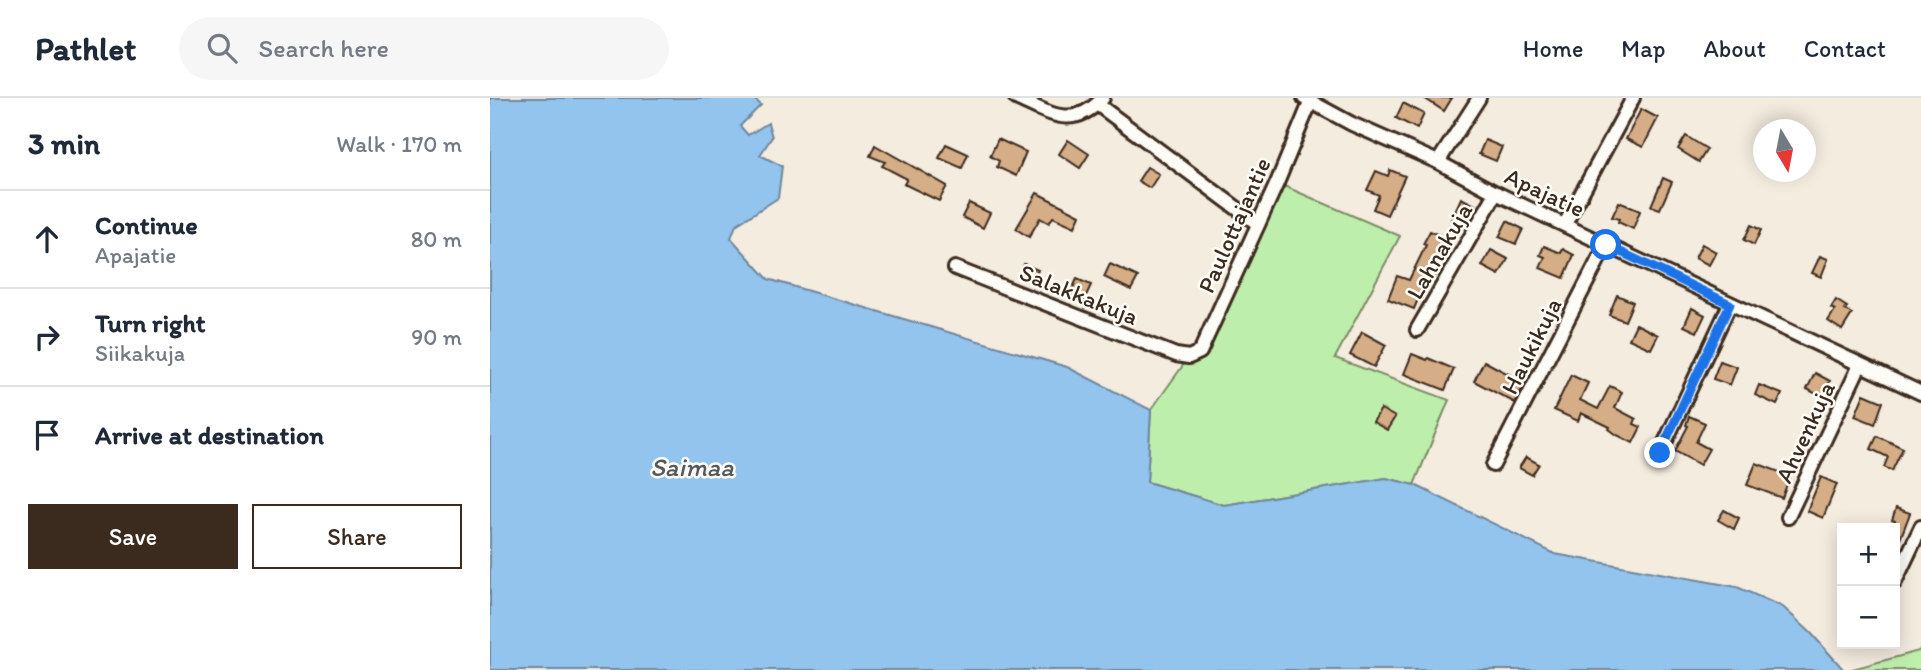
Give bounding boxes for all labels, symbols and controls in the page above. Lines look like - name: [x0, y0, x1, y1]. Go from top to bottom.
- search box: [179, 17, 669, 80]
- text: Pathlet: [35, 29, 137, 68]
- icon: search: [203, 29, 241, 67]
- text: Search here: [259, 32, 389, 64]
- text: Home: [1523, 34, 1583, 63]
- text: Map: [1621, 34, 1665, 63]
- text: About: [1703, 34, 1766, 63]
- text: Contact: [1804, 34, 1886, 63]
- north arrow: [1753, 119, 1816, 182]
- text: 3 min: [28, 125, 100, 162]
- text: Walk · 170 m: [336, 130, 462, 158]
- street label: Paulottajantie: [1191, 153, 1277, 297]
- street label: Apajatie: [1500, 161, 1590, 223]
- street label: Lahnakuja: [1400, 197, 1478, 304]
- text: Continue: [95, 209, 198, 241]
- icon: ahead: [28, 220, 66, 258]
- text: 80 m: [411, 225, 462, 253]
- route start: [1590, 229, 1621, 260]
- text: Apajatie: [95, 241, 176, 269]
- street label: Salakkakuja: [1016, 257, 1143, 331]
- street label: Haukikuja: [1494, 293, 1568, 399]
- text: Turn right: [95, 307, 206, 339]
- icon: right: [28, 318, 66, 356]
- text: 90 m: [411, 323, 462, 351]
- text: Siikakuja: [95, 339, 185, 367]
- street label: Ahvenkuja: [1769, 376, 1841, 487]
- icon: arrive: [28, 416, 66, 454]
- text: Arrive at destination: [95, 419, 324, 451]
- route end: [1644, 437, 1675, 468]
- water label: Saimaa: [650, 451, 734, 483]
- button: Save: [28, 504, 238, 569]
- button: Share: [252, 504, 462, 569]
- map controls: [1837, 523, 1900, 649]
- button: +: [1837, 523, 1900, 586]
- button: −: [1837, 586, 1900, 649]

